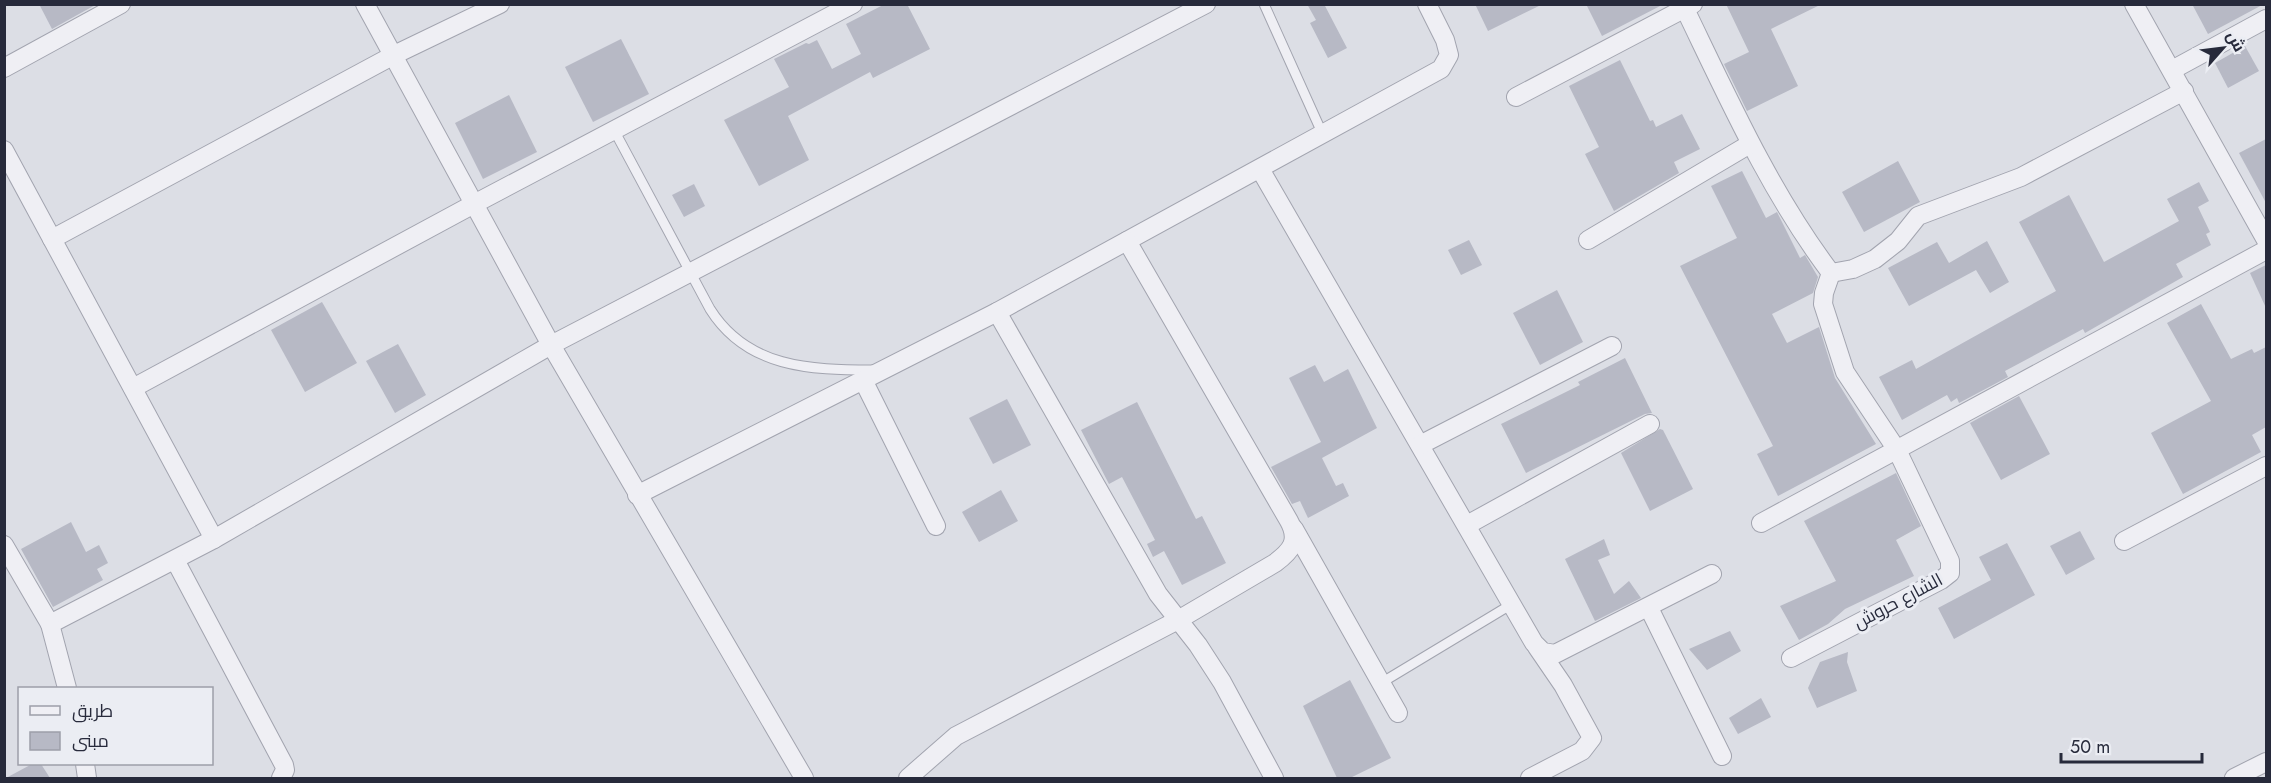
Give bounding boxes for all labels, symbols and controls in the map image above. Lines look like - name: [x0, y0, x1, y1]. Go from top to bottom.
- north arrow: [2193, 18, 2253, 78]
- text: ش: [2221, 27, 2251, 56]
- street label: الشارع حروش: [1849, 567, 1947, 635]
- legend: [18, 687, 213, 765]
- text: طريق: [72, 698, 113, 724]
- scale bar: [2061, 726, 2202, 764]
- text: مبنى: [72, 728, 109, 754]
- text: 50 m: [2070, 734, 2110, 760]

